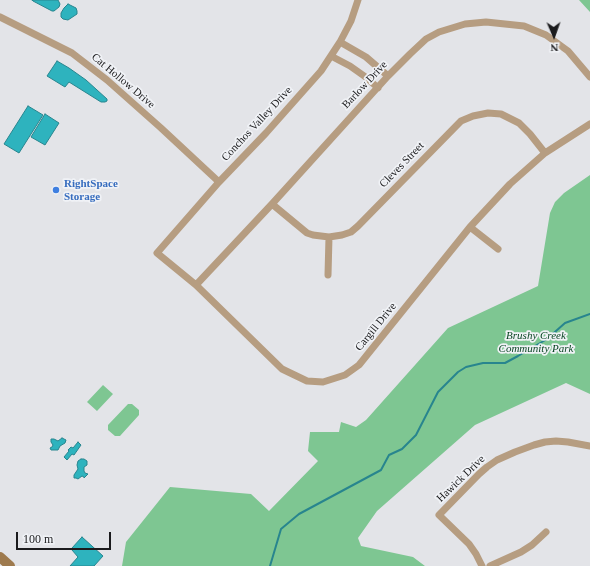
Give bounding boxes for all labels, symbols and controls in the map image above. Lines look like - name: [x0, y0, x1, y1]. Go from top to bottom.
- north arrow: [534, 16, 574, 56]
- text: N: [550, 42, 559, 54]
- street label: Cat Hollow Drive: [89, 51, 157, 111]
- street label: Barlow Drive: [340, 58, 390, 112]
- street label: Conchos Valley Drive: [219, 84, 295, 164]
- street label: Cleves Street: [377, 139, 427, 191]
- place label: RightSpace Storage: [64, 177, 118, 203]
- marker: RightSpace Storage: [51, 185, 61, 195]
- street label: Cargill Drive: [353, 300, 399, 354]
- park label: Brushy Creek Community Park: [499, 329, 573, 355]
- street label: Hawick Drive: [434, 453, 488, 505]
- scale bar: [18, 524, 113, 550]
- text: 100 m: [23, 532, 53, 546]

